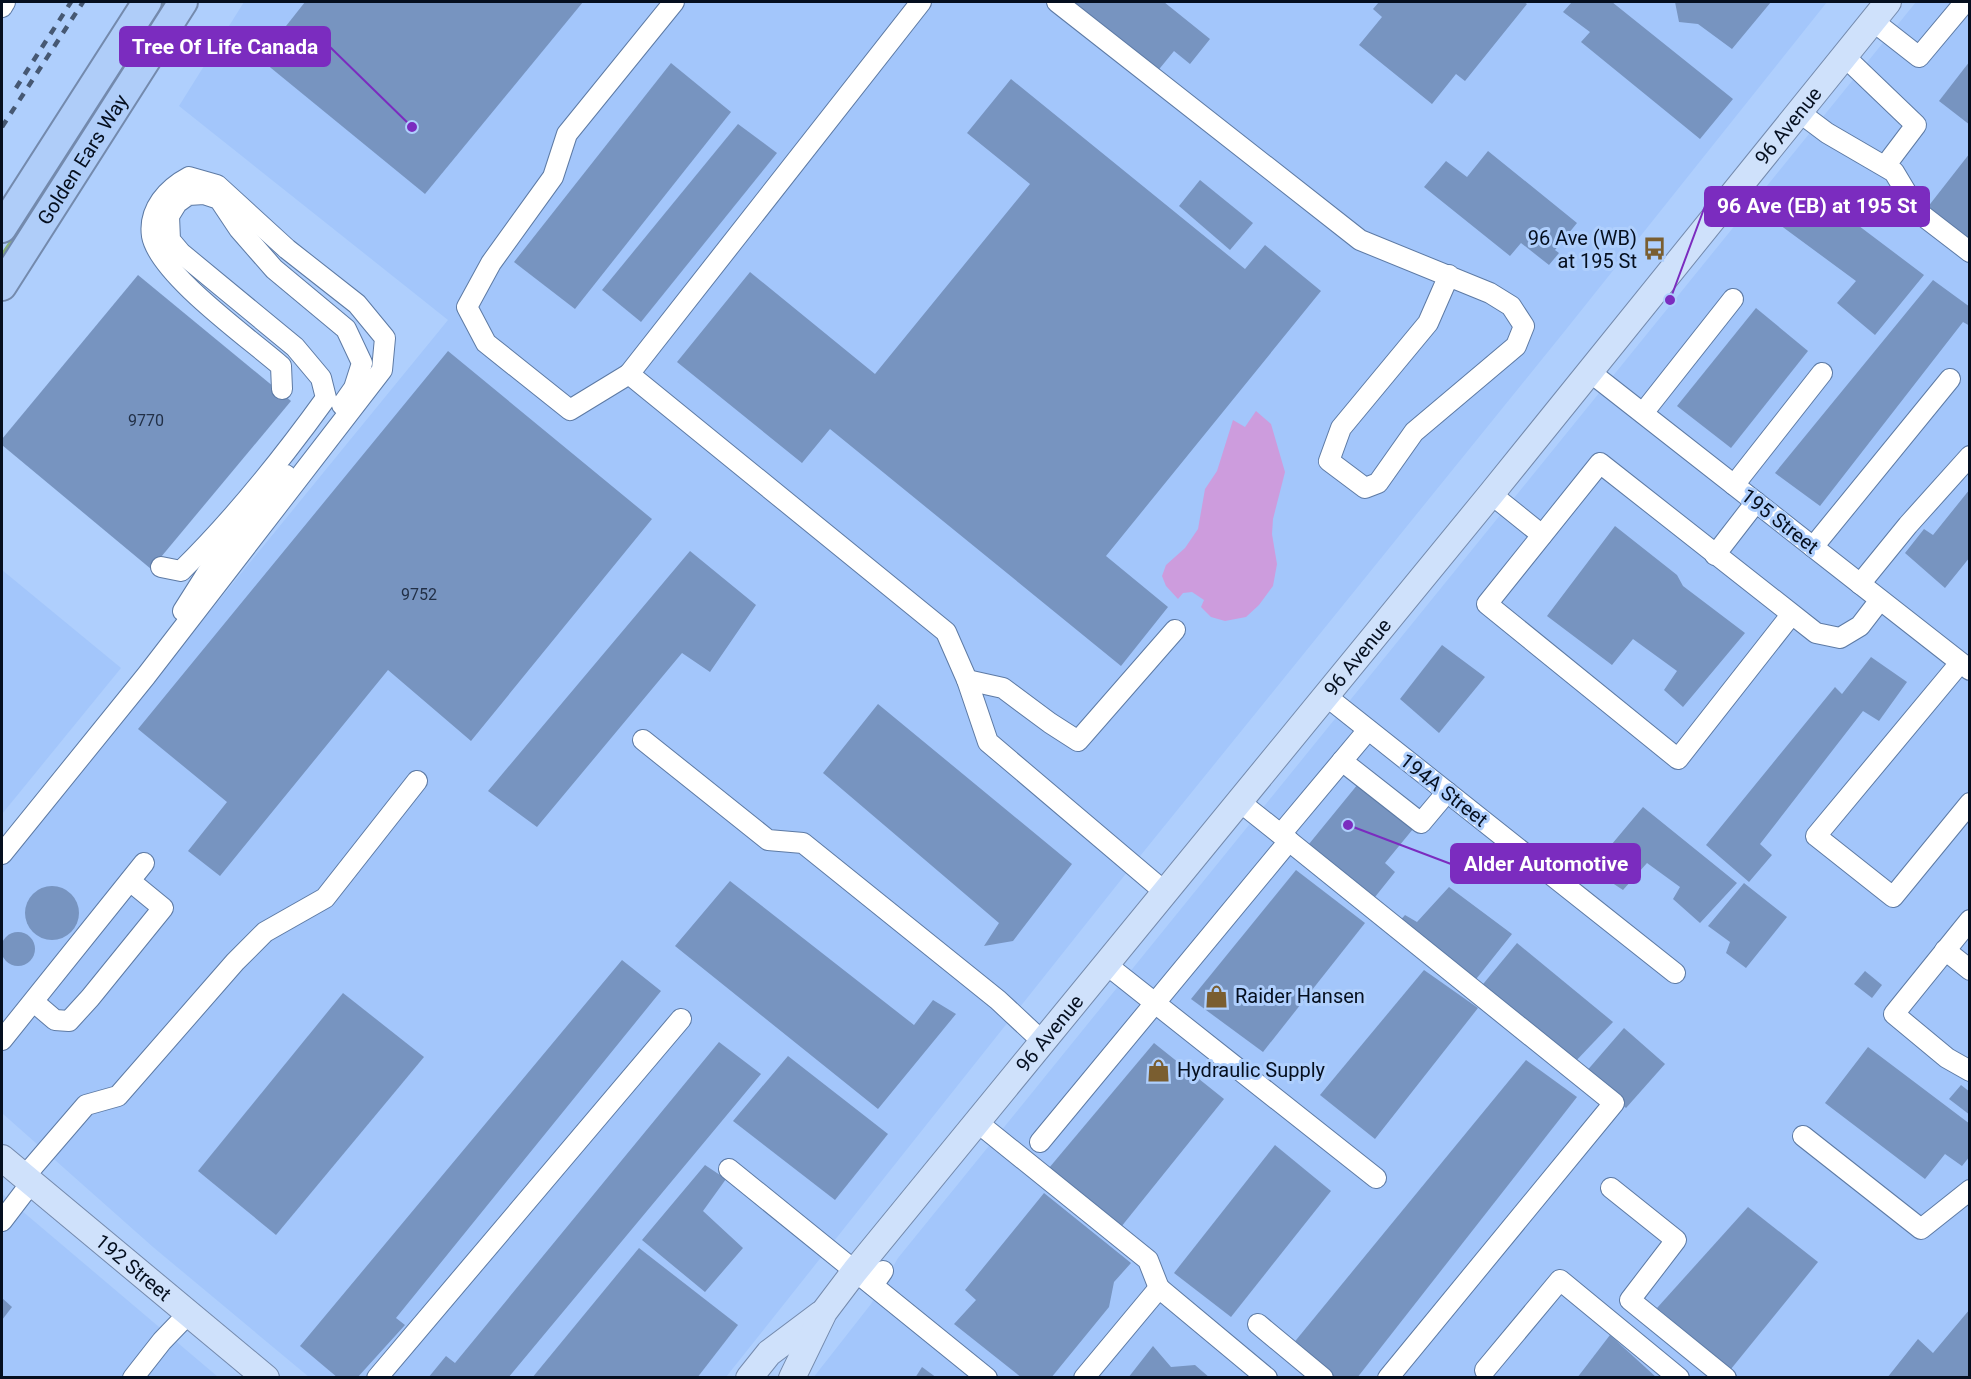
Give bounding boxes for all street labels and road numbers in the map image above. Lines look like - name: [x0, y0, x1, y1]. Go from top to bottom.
- street label: 96 Avenue: [1750, 82, 1827, 169]
- street label: Golden Ears Way: [32, 89, 133, 229]
- street label: 195 Street: [1737, 483, 1823, 559]
- street label: 96 Avenue: [1319, 614, 1396, 701]
- street label: 194A Street: [1395, 748, 1493, 832]
- street label: 96 Avenue: [1011, 990, 1088, 1077]
- street label: 192 Street: [91, 1229, 176, 1306]

